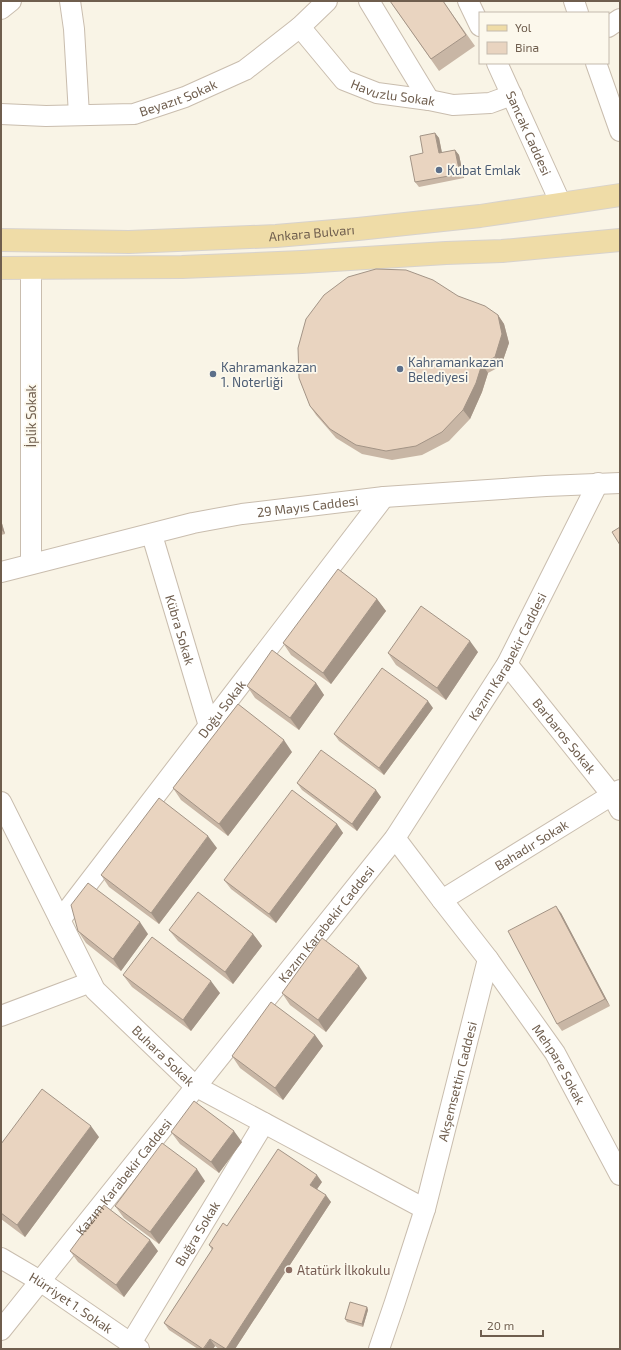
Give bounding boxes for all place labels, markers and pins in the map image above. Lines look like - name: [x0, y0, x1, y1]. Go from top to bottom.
- place label: Kubat Emlak: [447, 162, 521, 178]
- marker: Kubat Emlak: [434, 165, 444, 175]
- place label: Kahramankazan Belediyesi: [408, 354, 504, 385]
- place label: Kahramankazan 1. Noterliği: [221, 359, 317, 390]
- marker: Kahramankazan Belediyesi: [395, 364, 405, 374]
- marker: Kahramankazan 1. Noterliği: [208, 369, 218, 379]
- place label: Atatürk İlkokulu: [297, 1262, 390, 1278]
- marker: Atatürk İlkokulu: [284, 1265, 294, 1275]

